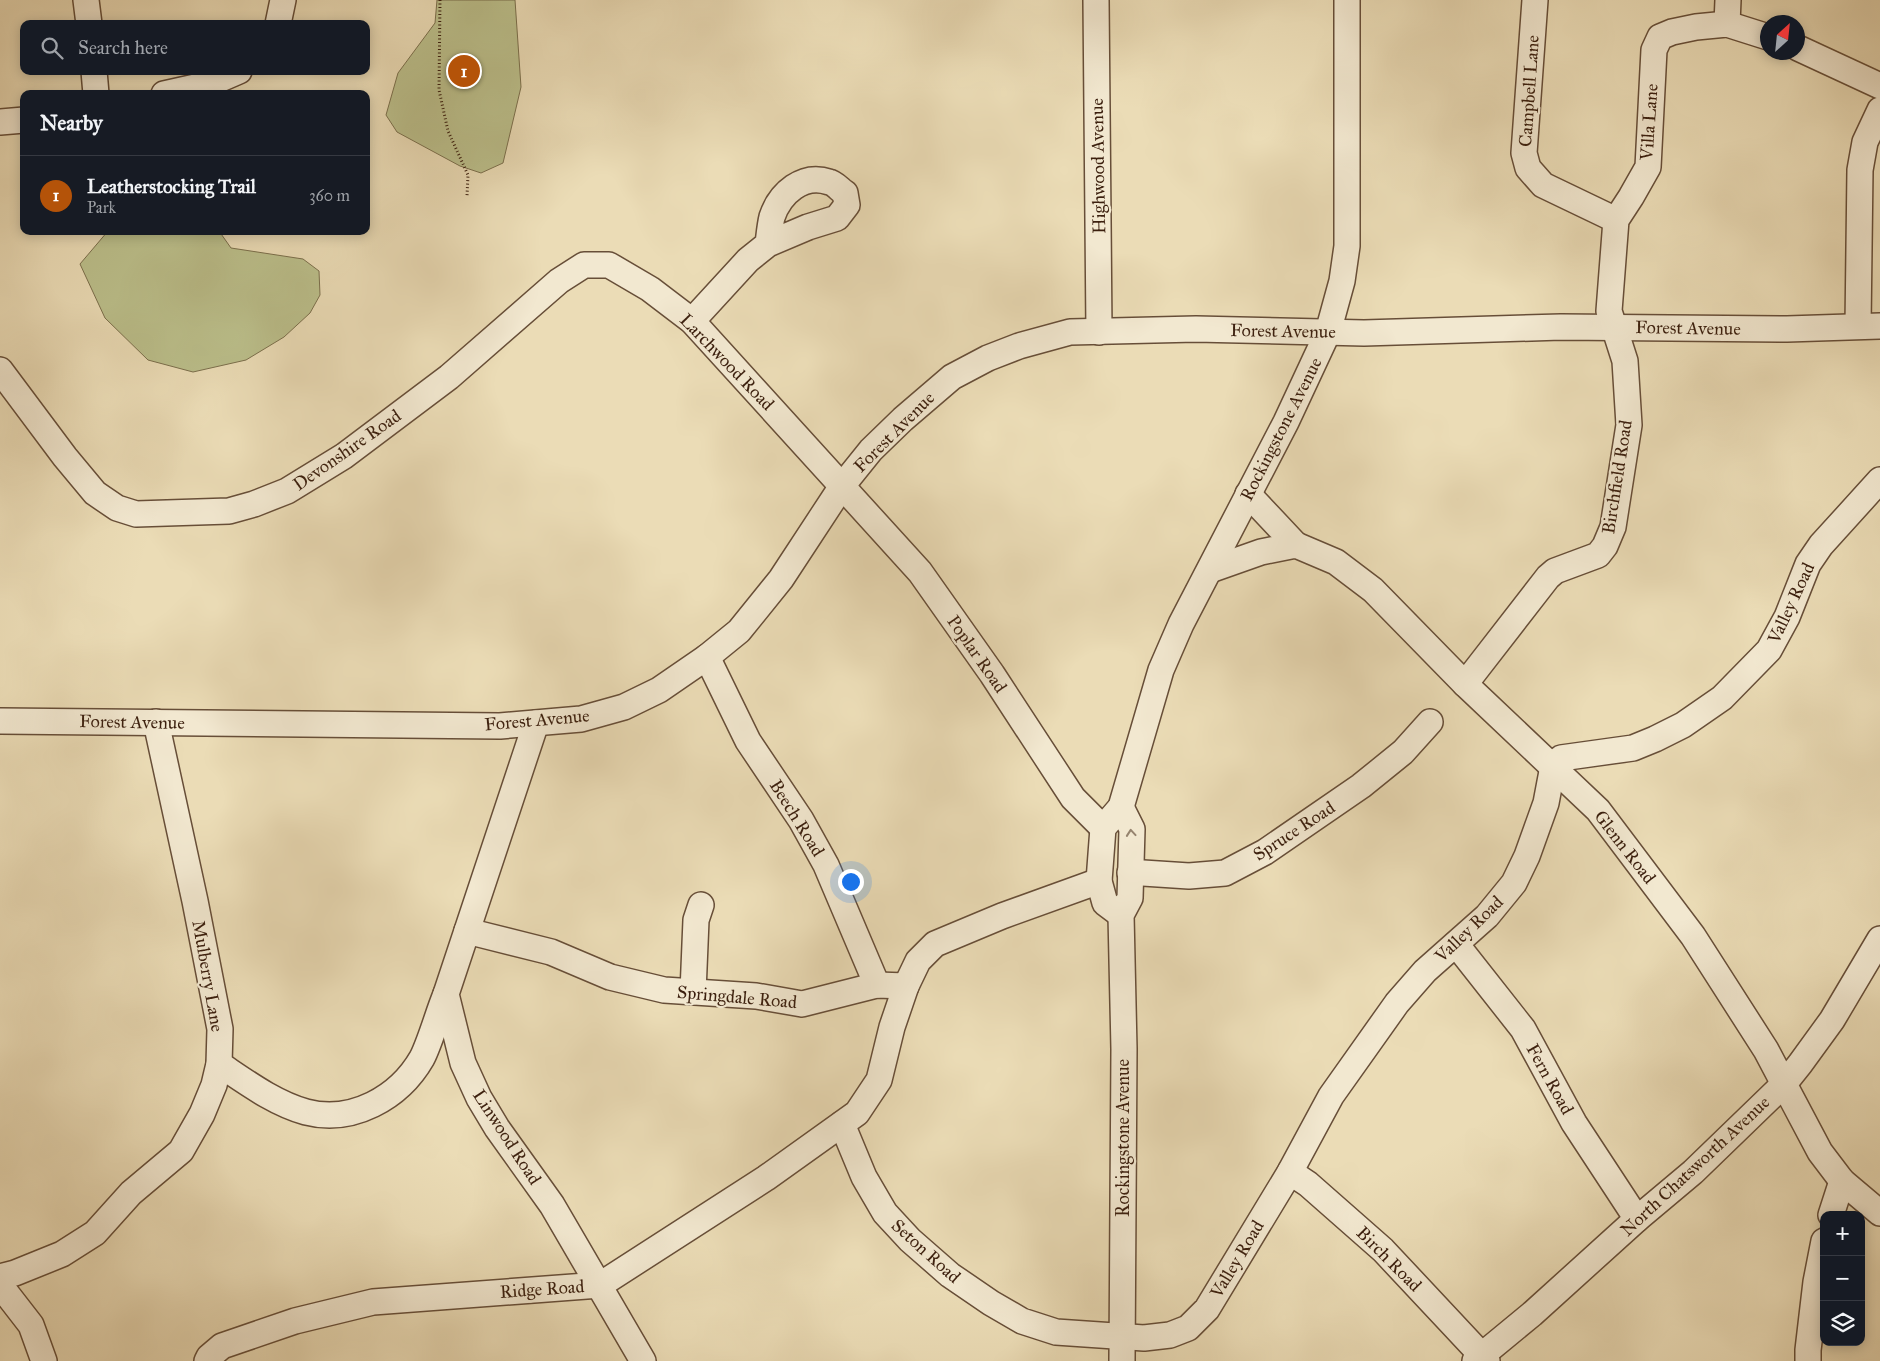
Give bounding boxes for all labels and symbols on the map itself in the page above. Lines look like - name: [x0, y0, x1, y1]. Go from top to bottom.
- north arrow: [1760, 15, 1805, 60]
- street label: Campbell Lane: [1514, 34, 1544, 148]
- pin: 1: [448, 52, 480, 90]
- street label: Villa Lane: [1635, 83, 1663, 162]
- street label: Highwood Avenue: [1086, 98, 1111, 234]
- street label: Larchwood Road: [675, 309, 779, 415]
- street label: Forest Avenue: [1635, 316, 1741, 340]
- street label: Forest Avenue: [1230, 319, 1336, 343]
- street label: Rockingstone Avenue: [1235, 354, 1328, 505]
- street label: Forest Avenue: [849, 387, 939, 477]
- street label: Devonshire Road: [289, 405, 405, 495]
- street label: Birchfield Road: [1597, 418, 1637, 536]
- street label: Valley Road: [1762, 559, 1819, 648]
- street label: Poplar Road: [942, 611, 1012, 697]
- street label: Forest Avenue: [483, 704, 591, 736]
- street label: Forest Avenue: [79, 710, 185, 734]
- street label: Beech Road: [765, 775, 829, 861]
- street label: Spruce Road: [1249, 796, 1339, 866]
- street label: Glenn Road: [1589, 806, 1661, 888]
- one-way arrow: [1125, 829, 1136, 837]
- your location: [838, 869, 864, 895]
- street label: Valley Road: [1430, 891, 1508, 968]
- street label: Mulberry Lane: [187, 918, 229, 1034]
- street label: Springdale Road: [676, 981, 798, 1014]
- street label: Fern Road: [1522, 1040, 1578, 1118]
- street label: Rockingstone Avenue: [1112, 1059, 1135, 1217]
- street label: Linwood Road: [468, 1085, 546, 1189]
- street label: North Chatsworth Avenue: [1616, 1091, 1774, 1241]
- street label: Seton Road: [887, 1214, 965, 1288]
- street label: Valley Road: [1205, 1216, 1269, 1303]
- street label: Birch Road: [1352, 1222, 1426, 1296]
- street label: Ridge Road: [499, 1275, 585, 1304]

